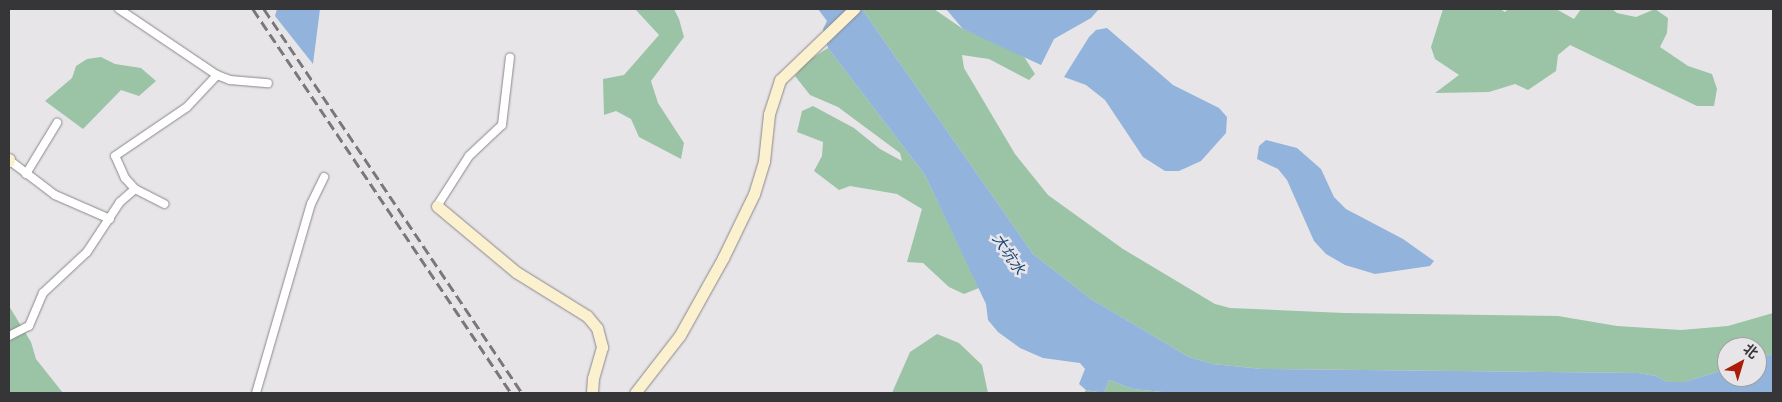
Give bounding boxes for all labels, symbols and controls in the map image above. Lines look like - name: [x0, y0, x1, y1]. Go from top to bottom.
- water label: 大坑水: [989, 230, 1029, 278]
- north arrow: [1717, 337, 1767, 387]
- text: 北: [1740, 340, 1762, 363]

